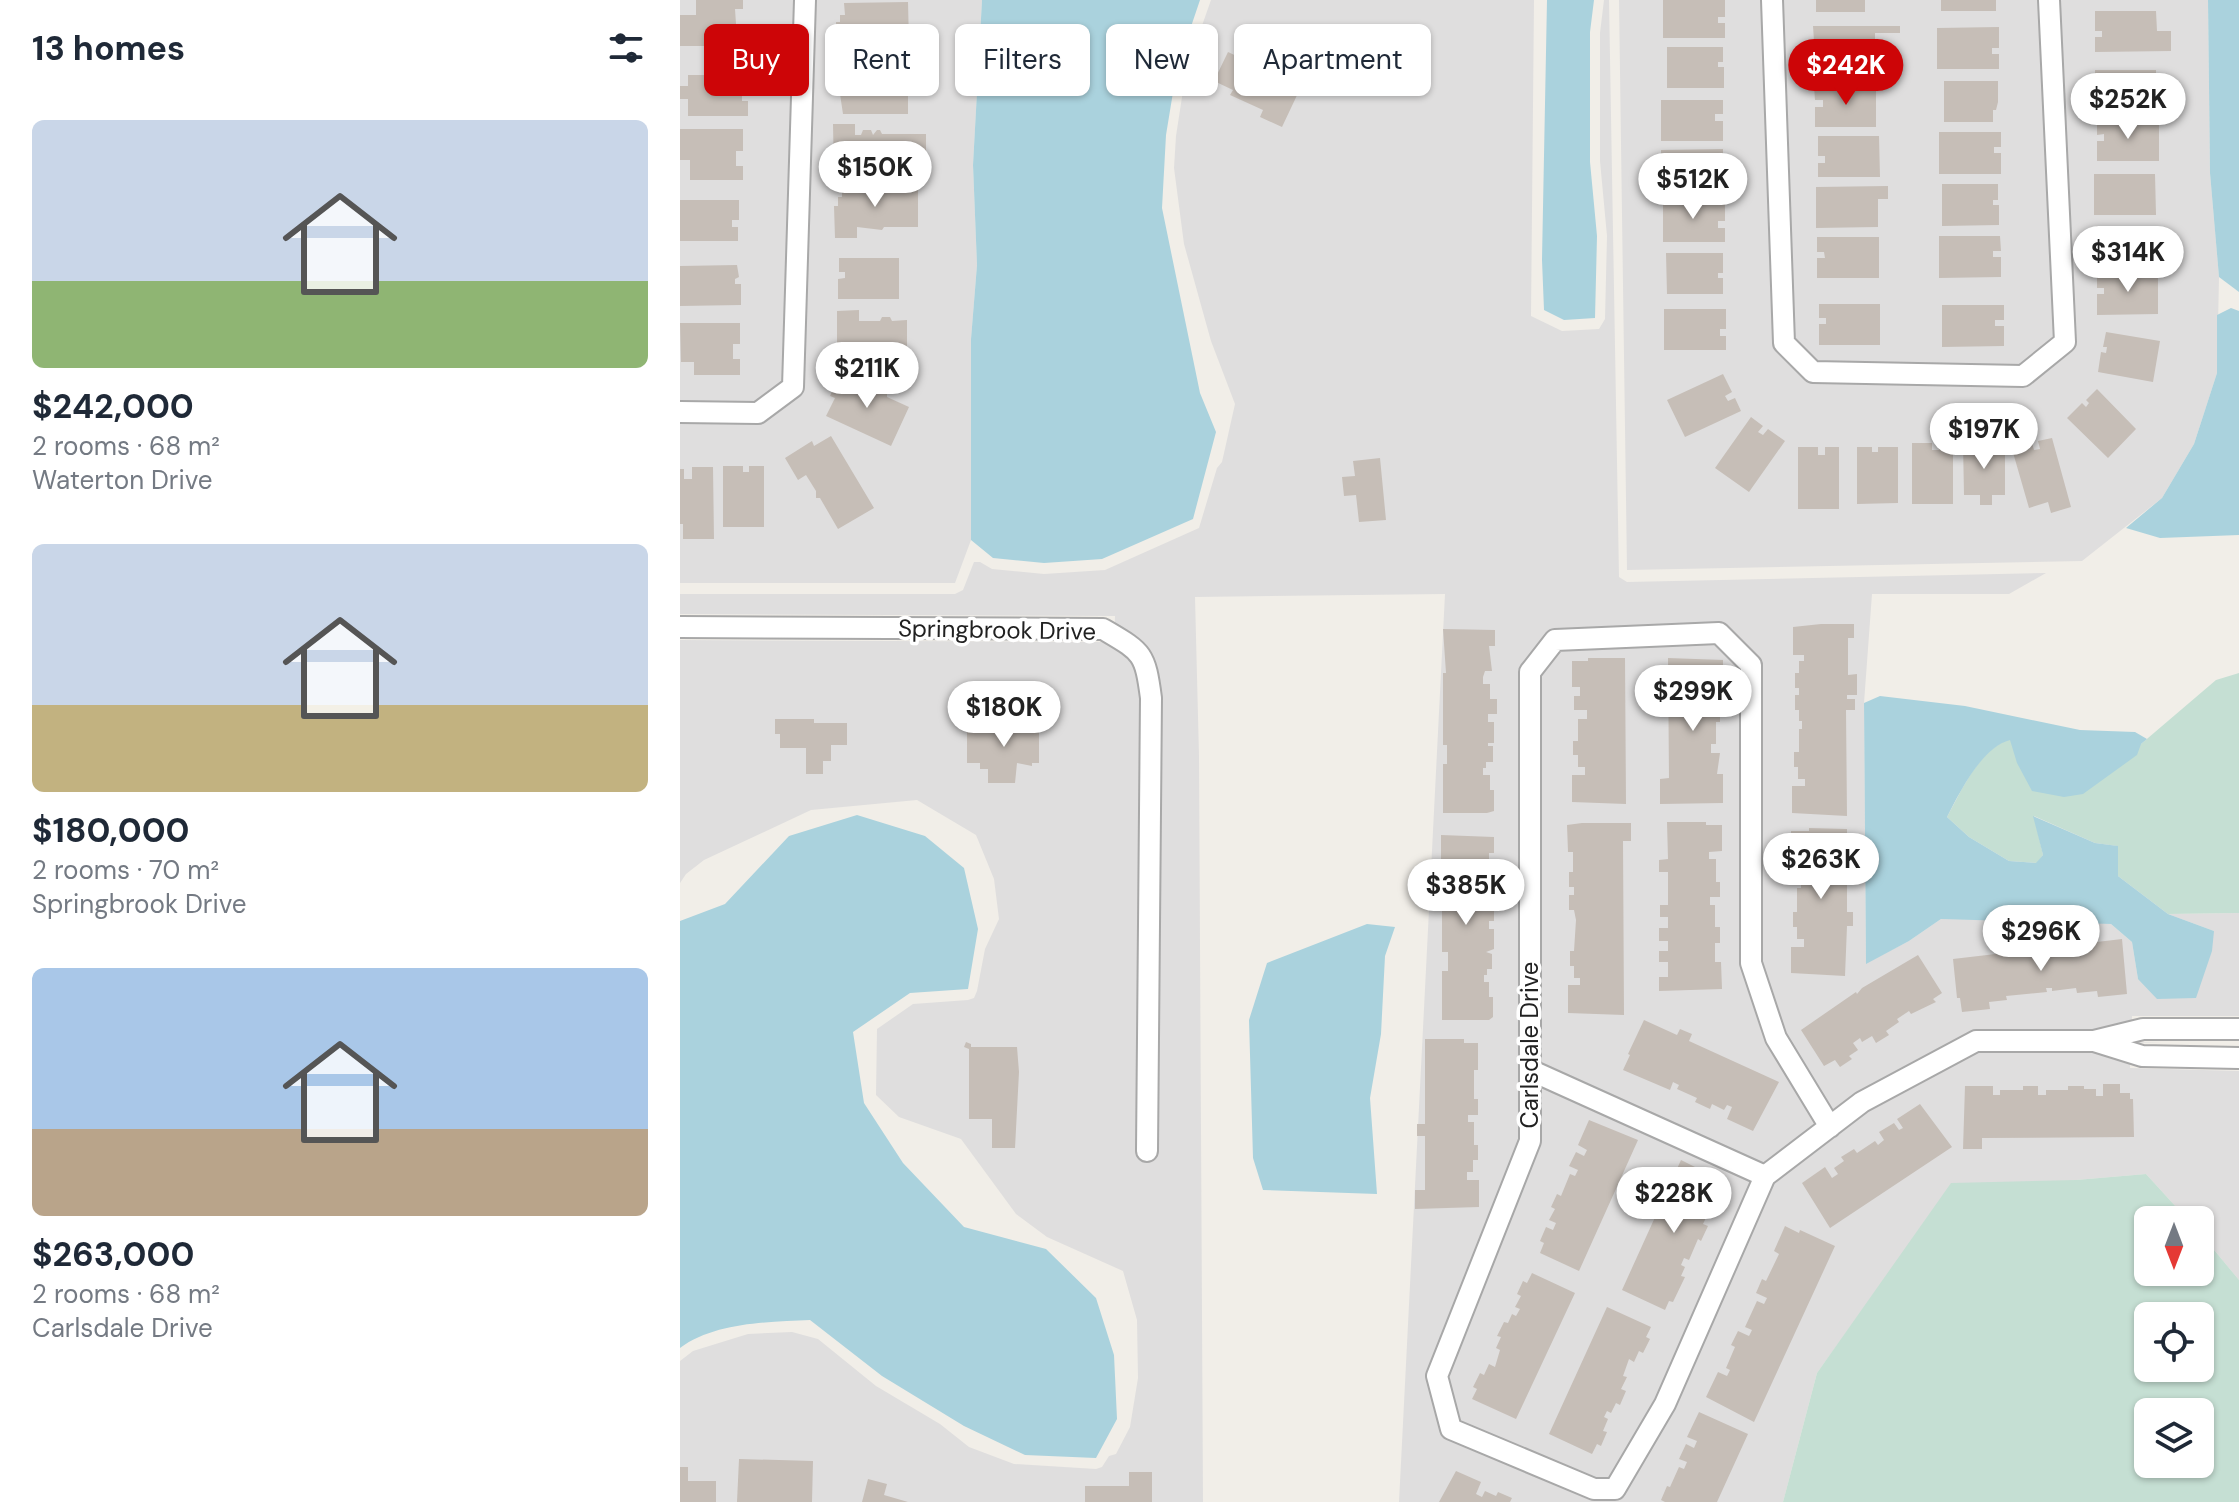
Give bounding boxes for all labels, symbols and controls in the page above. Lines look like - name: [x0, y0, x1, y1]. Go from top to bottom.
- chip: Buy: [704, 24, 809, 96]
- chip: Rent: [825, 24, 939, 96]
- chip: Filters: [955, 24, 1090, 96]
- chip: New: [1106, 24, 1218, 96]
- chip: Apartment: [1234, 24, 1431, 96]
- text: 13 homes: [32, 26, 185, 71]
- icon: filters: [604, 26, 648, 70]
- pin: $242K: [1790, 39, 1902, 107]
- text: $242K: [1806, 48, 1886, 82]
- pin: $252K: [2072, 73, 2184, 141]
- text: $252K: [2089, 82, 2167, 116]
- pin: $150K: [819, 141, 931, 209]
- text: $150K: [837, 150, 913, 184]
- pin: $512K: [1637, 153, 1749, 221]
- text: $512K: [1656, 162, 1730, 196]
- icon: home: [268, 172, 412, 316]
- pin: $314K: [2072, 226, 2184, 294]
- text: $314K: [2091, 235, 2165, 269]
- pin: $211K: [811, 342, 923, 410]
- text: $211K: [834, 351, 900, 385]
- text: $242,000: [32, 384, 194, 429]
- pin: $197K: [1928, 403, 2040, 471]
- text: $197K: [1948, 412, 2020, 446]
- text: 2 rooms · 68 m²: [32, 429, 220, 463]
- text: Waterton Drive: [32, 463, 213, 497]
- icon: home: [268, 596, 412, 740]
- street label: Springbrook Drive: [898, 612, 1096, 647]
- pin: $299K: [1637, 665, 1749, 733]
- text: $299K: [1653, 674, 1733, 708]
- pin: $180K: [948, 681, 1060, 749]
- text: $180K: [966, 690, 1042, 724]
- text: $180,000: [32, 808, 190, 853]
- pin: $263K: [1765, 833, 1877, 901]
- text: $263K: [1781, 842, 1861, 876]
- text: 2 rooms · 70 m²: [32, 853, 219, 887]
- pin: $385K: [1410, 859, 1522, 927]
- text: $385K: [1426, 868, 1507, 902]
- text: Springbrook Drive: [32, 887, 246, 921]
- pin: $296K: [1985, 905, 2097, 973]
- text: $296K: [2001, 914, 2081, 948]
- street label: Carlsdale Drive: [1514, 962, 1545, 1128]
- icon: home: [268, 1020, 412, 1164]
- pin: $228K: [1618, 1167, 1730, 1235]
- text: $228K: [1635, 1176, 1713, 1210]
- north arrow: [2134, 1206, 2214, 1286]
- map controls: [2134, 1206, 2214, 1478]
- text: $263,000: [32, 1232, 194, 1277]
- text: 2 rooms · 68 m²: [32, 1277, 220, 1311]
- button: locate: [2134, 1302, 2214, 1382]
- text: Carlsdale Drive: [32, 1311, 213, 1345]
- button: layers: [2134, 1398, 2214, 1478]

